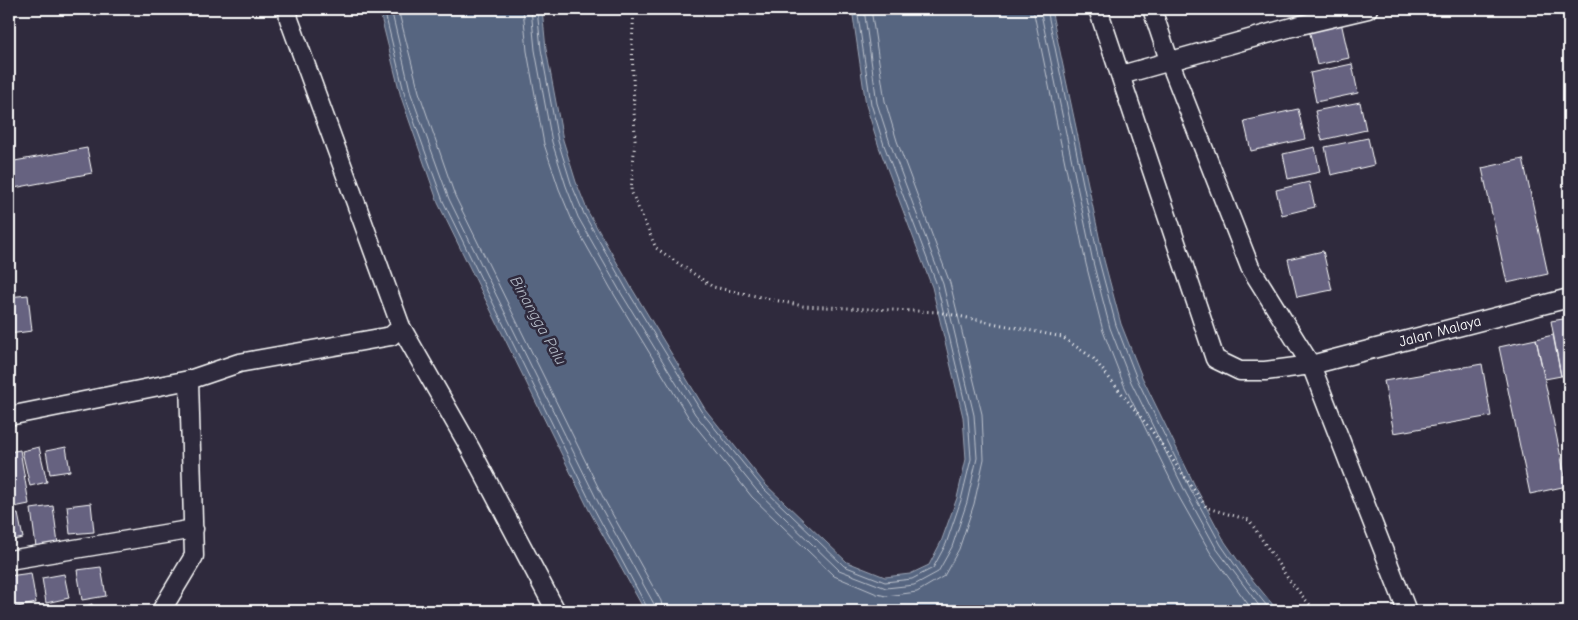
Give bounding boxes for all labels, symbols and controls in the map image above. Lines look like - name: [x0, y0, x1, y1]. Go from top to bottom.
- water label: Binangga Palu: [506, 273, 570, 368]
- street label: Jalan Malaya: [1397, 311, 1483, 351]

